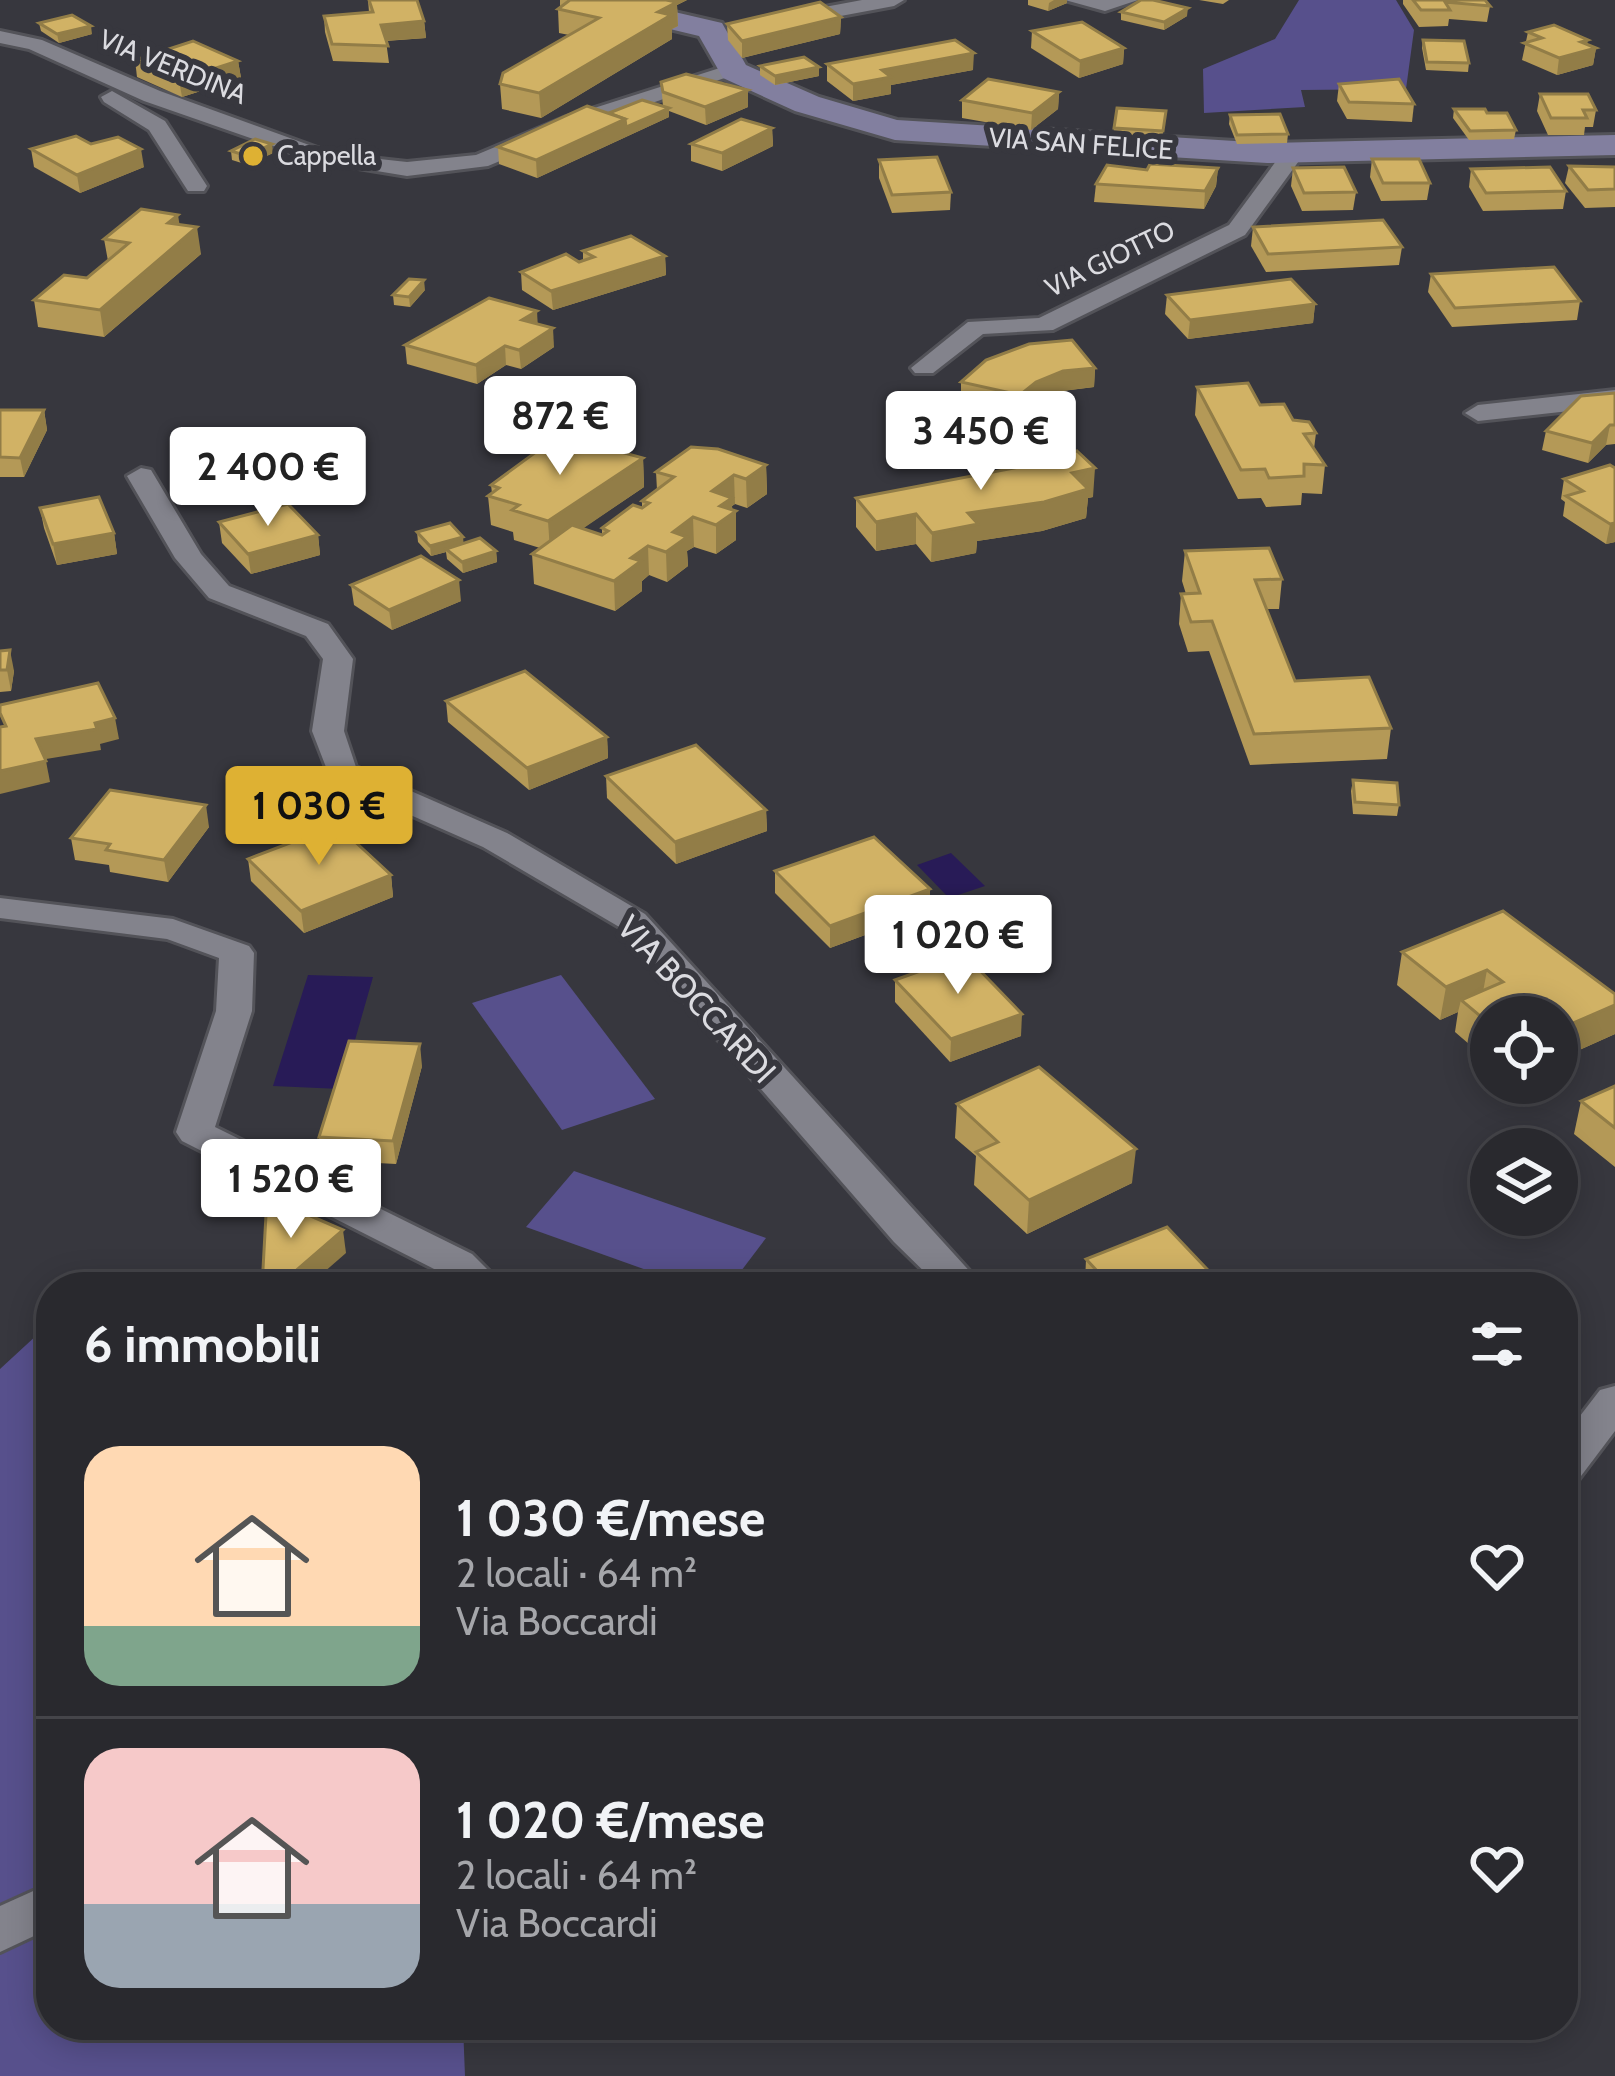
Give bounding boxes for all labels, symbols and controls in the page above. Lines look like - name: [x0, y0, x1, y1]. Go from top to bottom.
- street label: VIA VERDINA: [95, 22, 252, 111]
- street label: VIA SAN FELICE: [988, 121, 1174, 166]
- place label: Cappella: [277, 139, 376, 172]
- marker: Cappella: [240, 143, 266, 169]
- street label: VIA GIOTTO: [1040, 213, 1180, 304]
- pin: 872 €: [476, 376, 644, 478]
- text: 872 €: [511, 391, 609, 439]
- pin: 3 450 €: [870, 391, 1092, 493]
- text: 3 450 €: [913, 406, 1049, 454]
- pin: 2 400 €: [157, 427, 379, 529]
- text: 2 400 €: [197, 442, 339, 490]
- pin: 1 030 €: [208, 766, 430, 868]
- text: 1 030 €: [252, 781, 386, 829]
- pin: 1 020 €: [847, 895, 1069, 997]
- street label: VIA BOCCARDI: [609, 907, 785, 1091]
- text: 1 020 €: [892, 910, 1024, 958]
- map controls: [1470, 996, 1578, 1236]
- button: locate: [1470, 996, 1578, 1104]
- button: layers: [1470, 1128, 1578, 1236]
- pin: 1 520 €: [180, 1139, 402, 1241]
- text: 1 520 €: [228, 1154, 354, 1202]
- icon: filters: [1464, 1311, 1530, 1377]
- text: 6 immobili: [84, 1313, 321, 1375]
- text: 1 030 €/mese: [456, 1487, 765, 1549]
- icon: home: [180, 1494, 324, 1638]
- icon: heart: [1464, 1533, 1530, 1599]
- text: 2 locali · 64 m²: [456, 1549, 697, 1597]
- text: Via Boccardi: [456, 1597, 658, 1645]
- text: 1 020 €/mese: [456, 1789, 765, 1851]
- icon: home: [180, 1796, 324, 1940]
- icon: heart: [1464, 1835, 1530, 1901]
- text: 2 locali · 64 m²: [456, 1851, 697, 1899]
- text: Via Boccardi: [456, 1899, 658, 1947]

